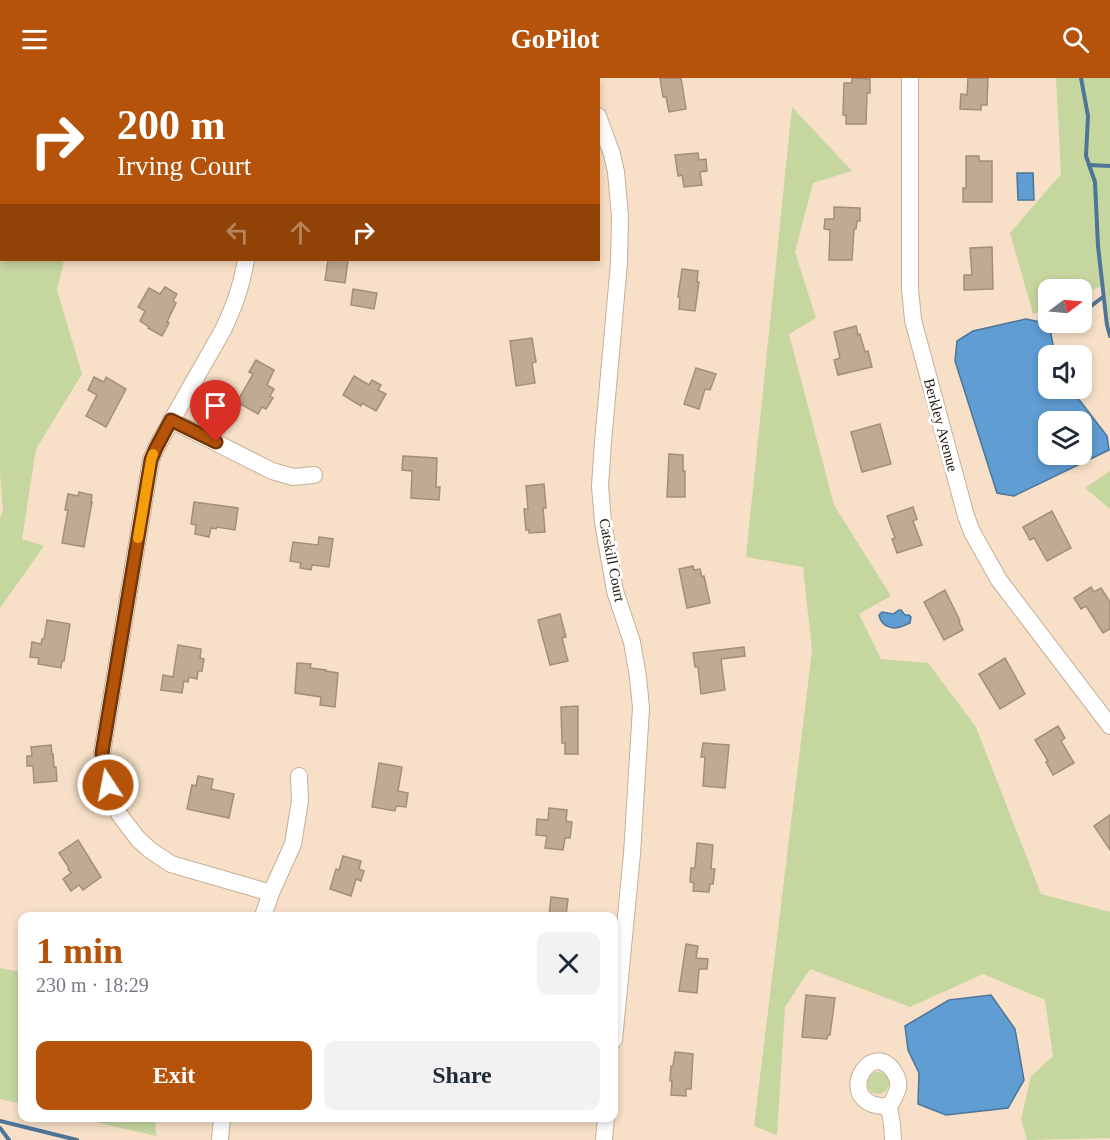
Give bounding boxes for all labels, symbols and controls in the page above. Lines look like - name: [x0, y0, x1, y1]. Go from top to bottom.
- icon: menu: [18, 23, 51, 56]
- icon: search: [1059, 23, 1092, 56]
- text: GoPilot: [511, 24, 599, 54]
- icon: right: [18, 102, 96, 180]
- text: 200 m: [117, 102, 226, 148]
- text: Irving Court: [117, 151, 251, 181]
- icon: left: [221, 216, 254, 249]
- icon: ahead: [284, 216, 317, 249]
- icon: right: [347, 216, 380, 249]
- north arrow: [1038, 279, 1092, 333]
- map controls: [1038, 279, 1092, 465]
- button: sound: [1038, 345, 1092, 399]
- street label: Berkley Avenue: [921, 377, 961, 474]
- pin: [190, 380, 241, 442]
- icon: arrive: [199, 389, 232, 422]
- button: layers: [1038, 411, 1092, 465]
- street label: Catskill Court: [596, 517, 628, 604]
- position arrow: [76, 753, 140, 817]
- text: 1 min: [36, 931, 123, 971]
- button: close: [537, 932, 600, 995]
- text: 230 m · 18:29: [36, 974, 149, 996]
- button: Exit: [36, 1041, 312, 1110]
- button: Share: [324, 1041, 600, 1110]

